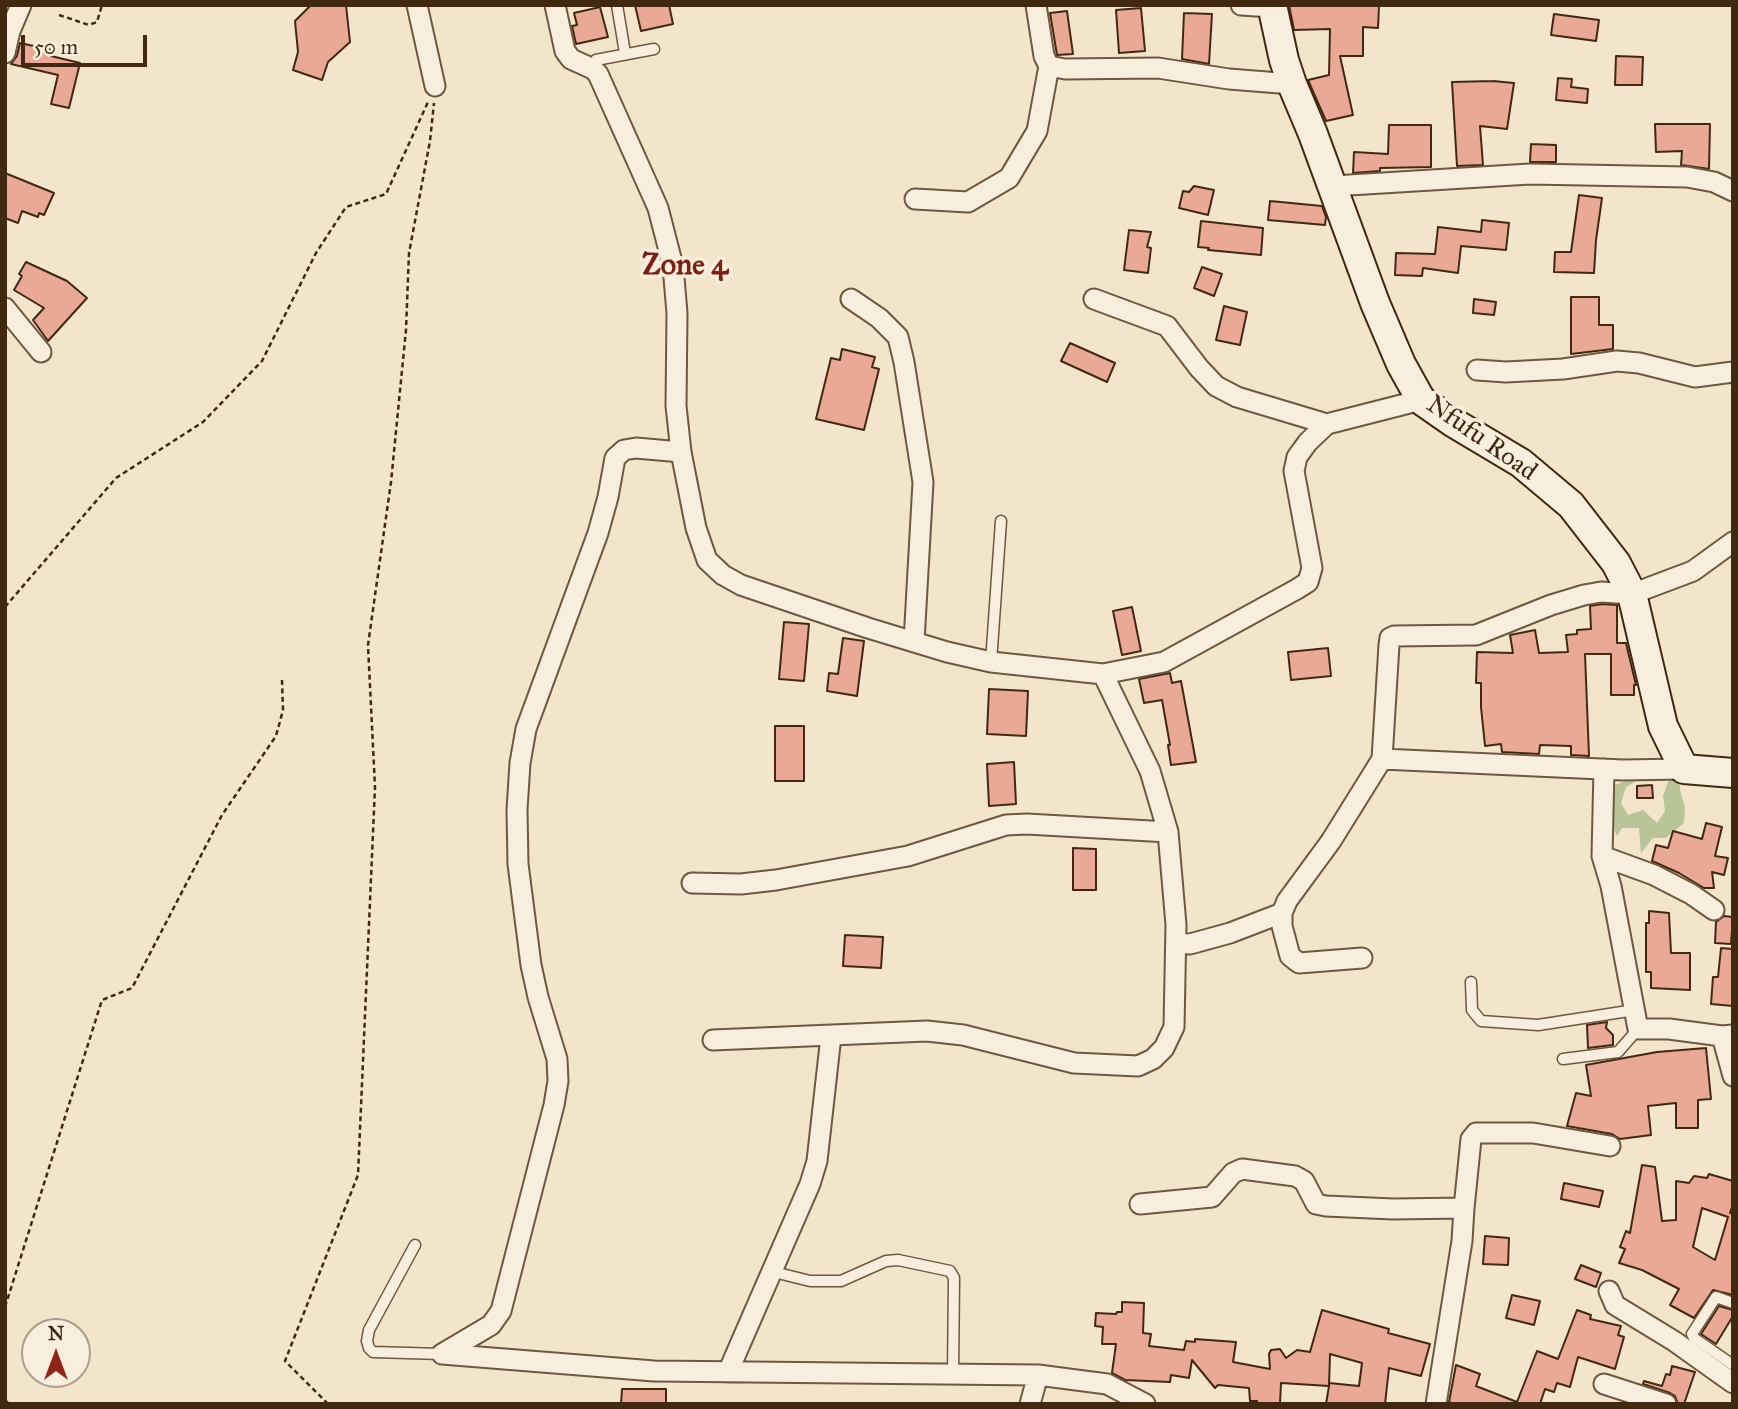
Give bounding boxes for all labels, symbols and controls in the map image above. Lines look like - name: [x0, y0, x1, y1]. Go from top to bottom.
- scale bar: [24, 21, 150, 65]
- text: 50 m: [34, 34, 78, 60]
- district label: Zone 4: [642, 249, 728, 285]
- street label: Nfufu Road: [1420, 390, 1542, 488]
- north arrow: [21, 1318, 91, 1388]
- text: N: [48, 1322, 64, 1345]

